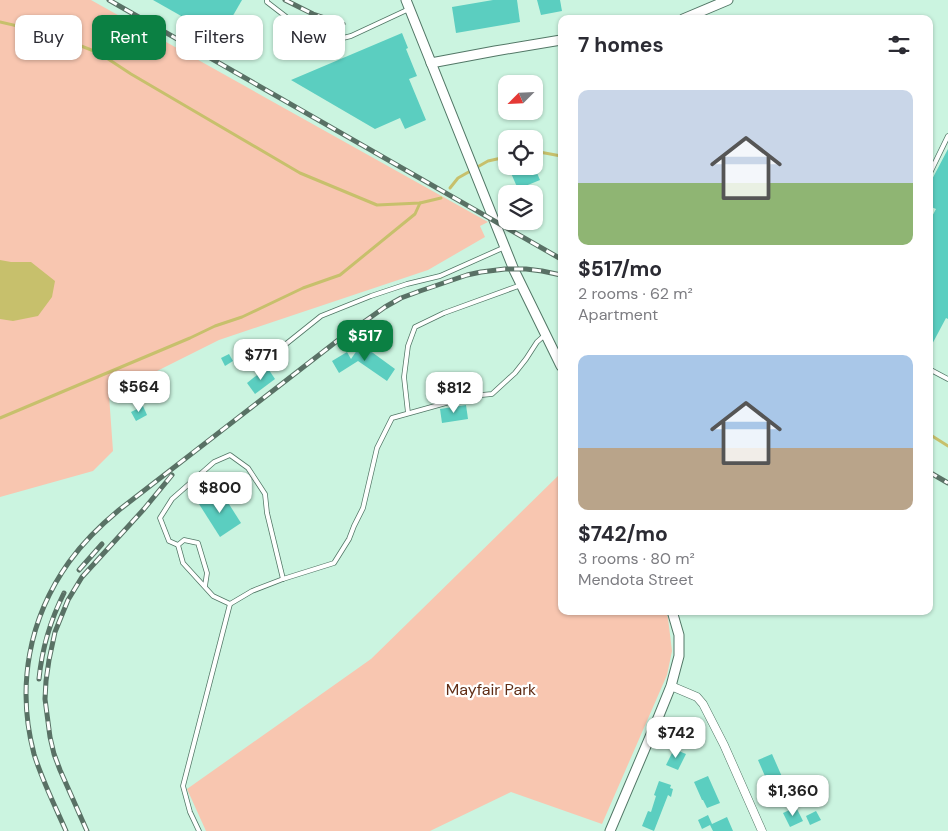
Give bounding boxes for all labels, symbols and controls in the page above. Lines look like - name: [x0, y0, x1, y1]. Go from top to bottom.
- chip: Buy: [15, 15, 82, 60]
- chip: Rent: [92, 15, 166, 60]
- chip: Filters: [176, 15, 263, 60]
- chip: New: [273, 15, 345, 60]
- text: 7 homes: [578, 31, 664, 59]
- icon: filters: [885, 31, 913, 59]
- north arrow: [498, 75, 542, 120]
- map controls: [498, 75, 543, 230]
- icon: home: [701, 123, 791, 213]
- button: locate: [498, 130, 543, 175]
- button: layers: [498, 185, 543, 230]
- text: $517/mo: [578, 255, 662, 283]
- text: 2 rooms · 62 m²: [578, 283, 693, 304]
- text: Apartment: [578, 304, 658, 325]
- pin: $517: [335, 320, 395, 362]
- text: $517: [348, 325, 382, 346]
- pin: $771: [231, 338, 291, 381]
- text: $771: [245, 344, 277, 365]
- pin: $564: [109, 370, 169, 413]
- pin: $812: [424, 372, 484, 414]
- text: $564: [119, 376, 159, 397]
- text: $812: [437, 377, 471, 398]
- icon: home: [701, 388, 791, 478]
- pin: $800: [190, 472, 250, 514]
- text: $800: [199, 477, 241, 498]
- text: $742/mo: [578, 520, 668, 548]
- text: 3 rooms · 80 m²: [578, 548, 695, 569]
- text: Mendota Street: [578, 569, 694, 590]
- park label: Mayfair Park: [446, 679, 536, 700]
- pin: $742: [646, 716, 706, 759]
- text: $742: [657, 722, 695, 743]
- pin: $1,360: [752, 774, 834, 817]
- text: $1,360: [768, 780, 818, 801]

